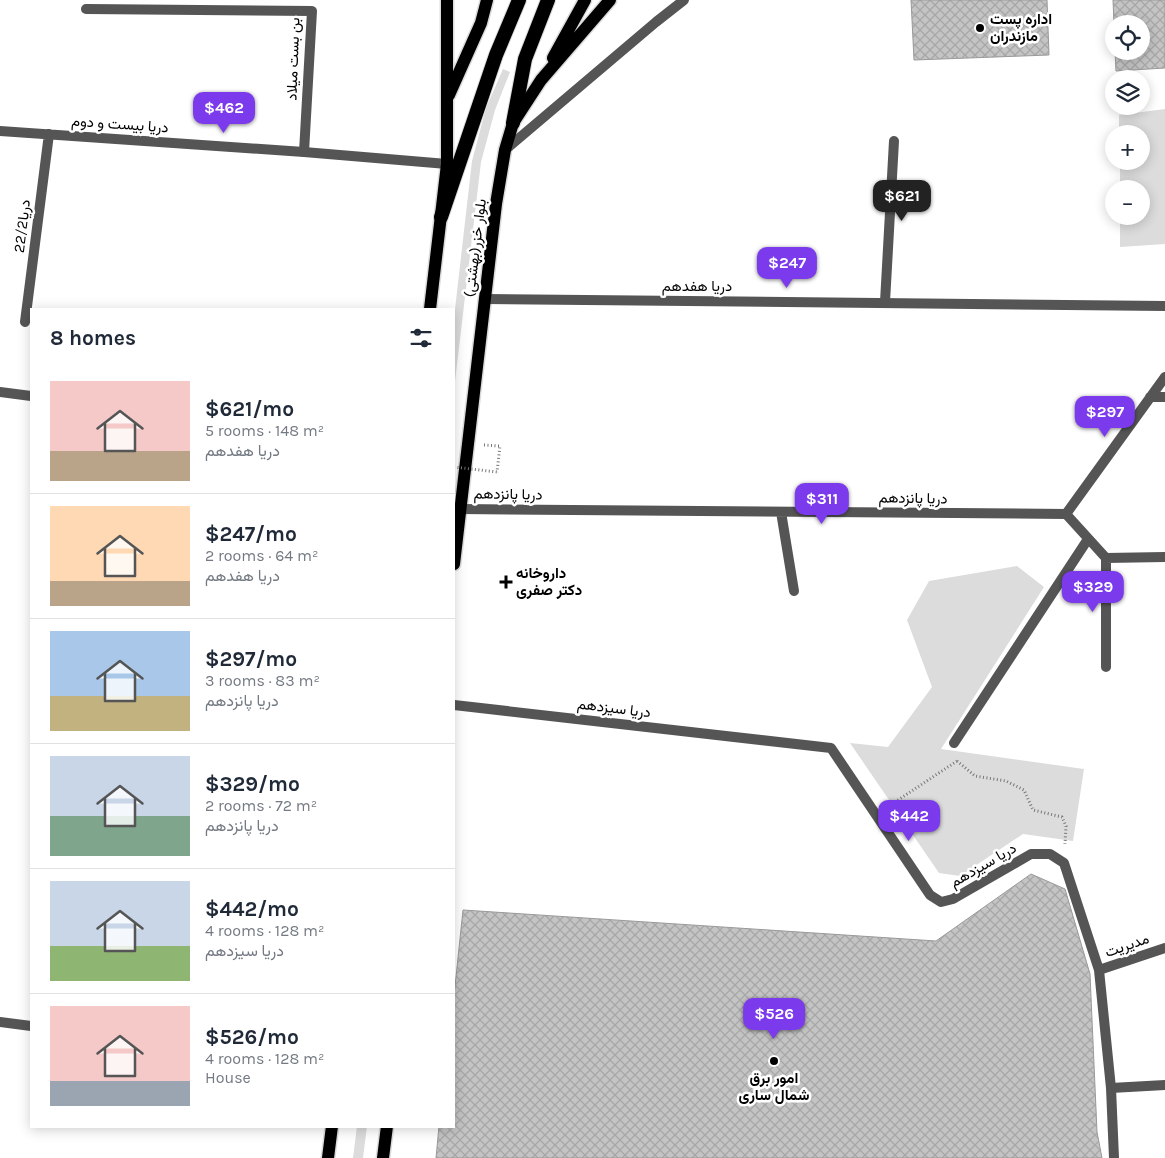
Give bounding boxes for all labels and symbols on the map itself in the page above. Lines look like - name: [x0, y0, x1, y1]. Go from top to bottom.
- place label: اداره پست مازندران: [990, 10, 1052, 45]
- street label: بن بست میلاد: [283, 17, 304, 101]
- marker: اداره پست مازندران: [974, 22, 986, 34]
- pin: $462: [194, 92, 254, 134]
- street label: دریا بیست و دوم: [71, 112, 169, 137]
- pin: $621: [872, 180, 932, 222]
- street label: دریا22/2: [10, 198, 34, 254]
- street label: بلوار خزر(بهشتی): [460, 198, 491, 298]
- pin: $247: [757, 246, 817, 289]
- street label: دریا هفدهم: [662, 277, 732, 296]
- pin: $297: [1075, 396, 1135, 438]
- pin: $311: [792, 482, 852, 525]
- street label: دریا پانزدهم: [473, 484, 543, 505]
- street label: دریا پانزدهم: [878, 488, 948, 509]
- place label: داروخانه دکتر صفری: [516, 564, 582, 599]
- pin: $329: [1063, 570, 1123, 613]
- marker: داروخانه دکتر صفری: [500, 576, 512, 588]
- street label: دریا سیزدهم: [576, 695, 652, 722]
- pin: $442: [879, 800, 939, 842]
- street label: دریا سیزدهم: [946, 839, 1020, 892]
- street label: مدیریت: [1103, 929, 1151, 961]
- pin: $526: [744, 998, 804, 1040]
- marker: امور برق شمال ساری: [768, 1055, 780, 1067]
- place label: امور برق شمال ساری: [739, 1069, 809, 1104]

